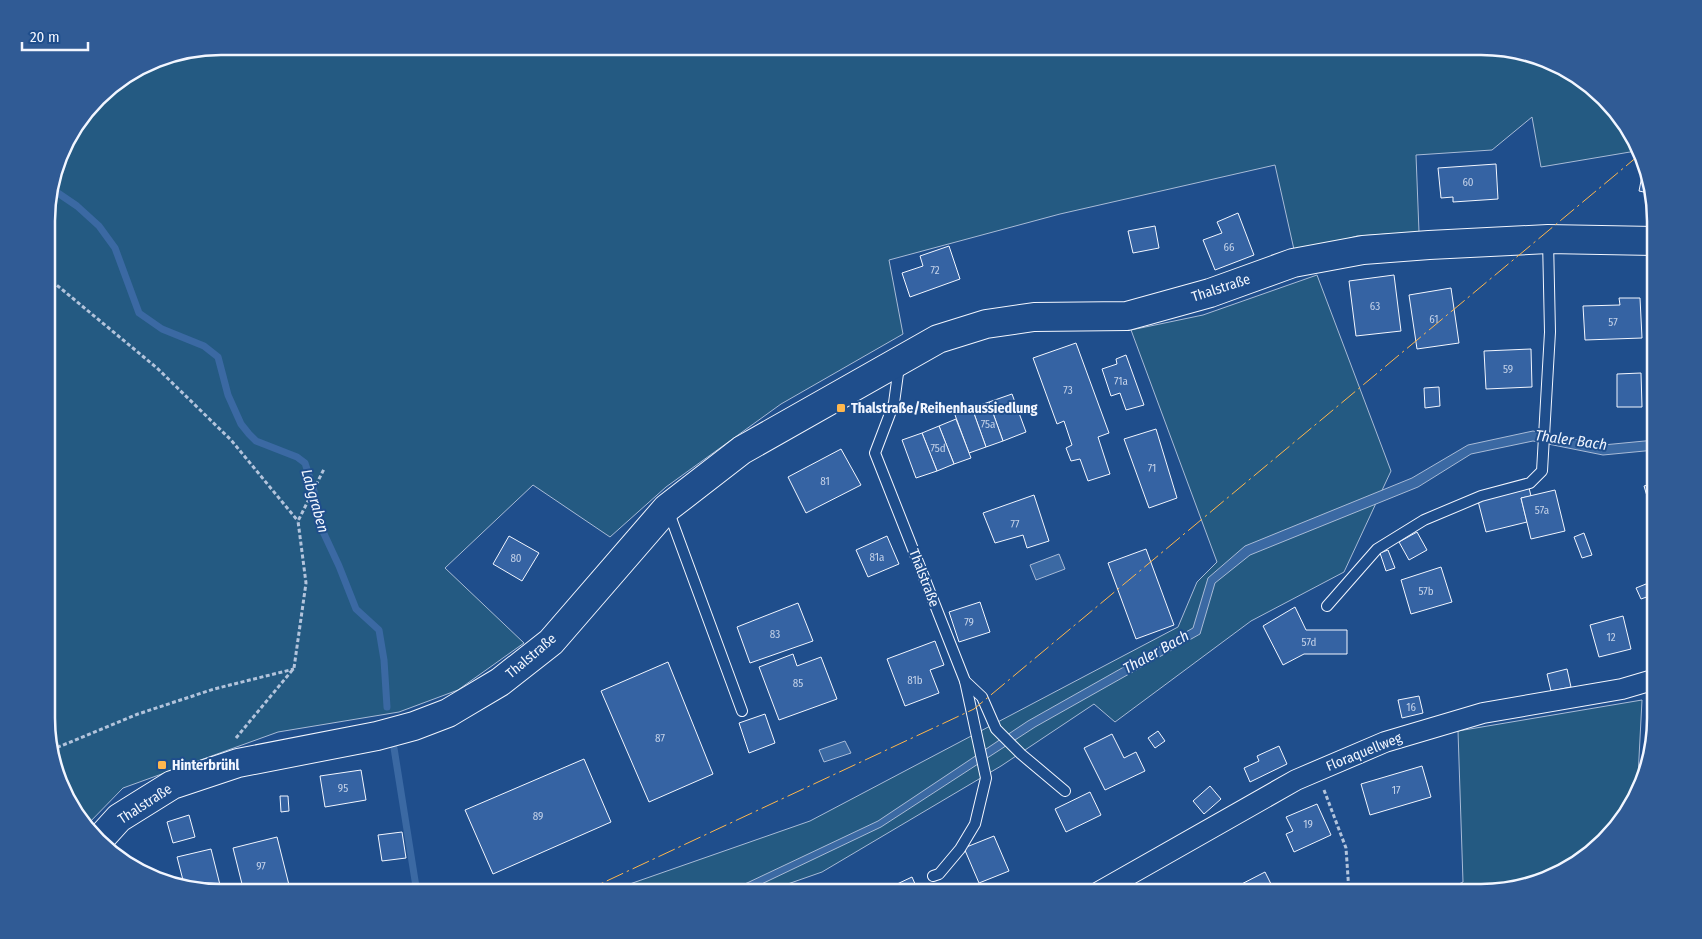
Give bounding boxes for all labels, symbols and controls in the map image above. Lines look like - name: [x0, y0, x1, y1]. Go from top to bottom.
- scale bar: [22, 20, 89, 52]
- text: 20 m: [30, 28, 60, 46]
- house number: 60: [1462, 176, 1474, 189]
- house number: 66: [1224, 241, 1235, 254]
- house number: 72: [930, 264, 940, 277]
- street label: Thalstraße: [1190, 271, 1252, 305]
- house number: 63: [1370, 300, 1380, 313]
- house number: 61: [1429, 313, 1439, 326]
- house number: 57: [1608, 316, 1618, 329]
- house number: 59: [1503, 363, 1513, 376]
- house number: 71a: [1114, 375, 1128, 388]
- house number: 73: [1063, 384, 1073, 397]
- place label: Thalstraße/Reihenhaussiedlung: [851, 400, 1038, 417]
- marker: Thalstraße/Reihenhaussiedlung: [835, 402, 847, 414]
- house number: 75a: [981, 418, 995, 431]
- water label: Thaler Bach: [1534, 426, 1608, 454]
- house number: 75d: [930, 442, 946, 455]
- house number: 71: [1148, 462, 1156, 475]
- water label: Labgraben: [297, 467, 333, 535]
- house number: 81: [820, 475, 830, 488]
- house number: 57a: [1535, 504, 1549, 517]
- house number: 77: [1011, 518, 1020, 531]
- street label: Thalstraße: [905, 547, 943, 609]
- house number: 81a: [870, 551, 884, 564]
- house number: 80: [510, 552, 522, 565]
- house number: 57b: [1418, 585, 1434, 598]
- house number: 79: [964, 616, 974, 629]
- water label: Thaler Bach: [1120, 627, 1192, 677]
- house number: 83: [770, 628, 780, 641]
- street label: Thalstraße: [502, 630, 560, 682]
- house number: 12: [1606, 631, 1616, 644]
- house number: 57d: [1302, 636, 1316, 649]
- house number: 81b: [907, 674, 923, 687]
- house number: 85: [793, 677, 803, 690]
- house number: 16: [1406, 701, 1416, 714]
- street label: Floraquellweg: [1324, 729, 1405, 775]
- house number: 87: [655, 732, 665, 745]
- place label: Hinterbrühl: [172, 757, 240, 774]
- marker: Hinterbrühl: [156, 759, 168, 771]
- street label: Thalstraße: [115, 780, 175, 828]
- house number: 95: [338, 782, 348, 795]
- house number: 17: [1392, 784, 1401, 797]
- house number: 89: [533, 810, 543, 823]
- house number: 19: [1303, 818, 1313, 831]
- house number: 97: [256, 860, 266, 873]

